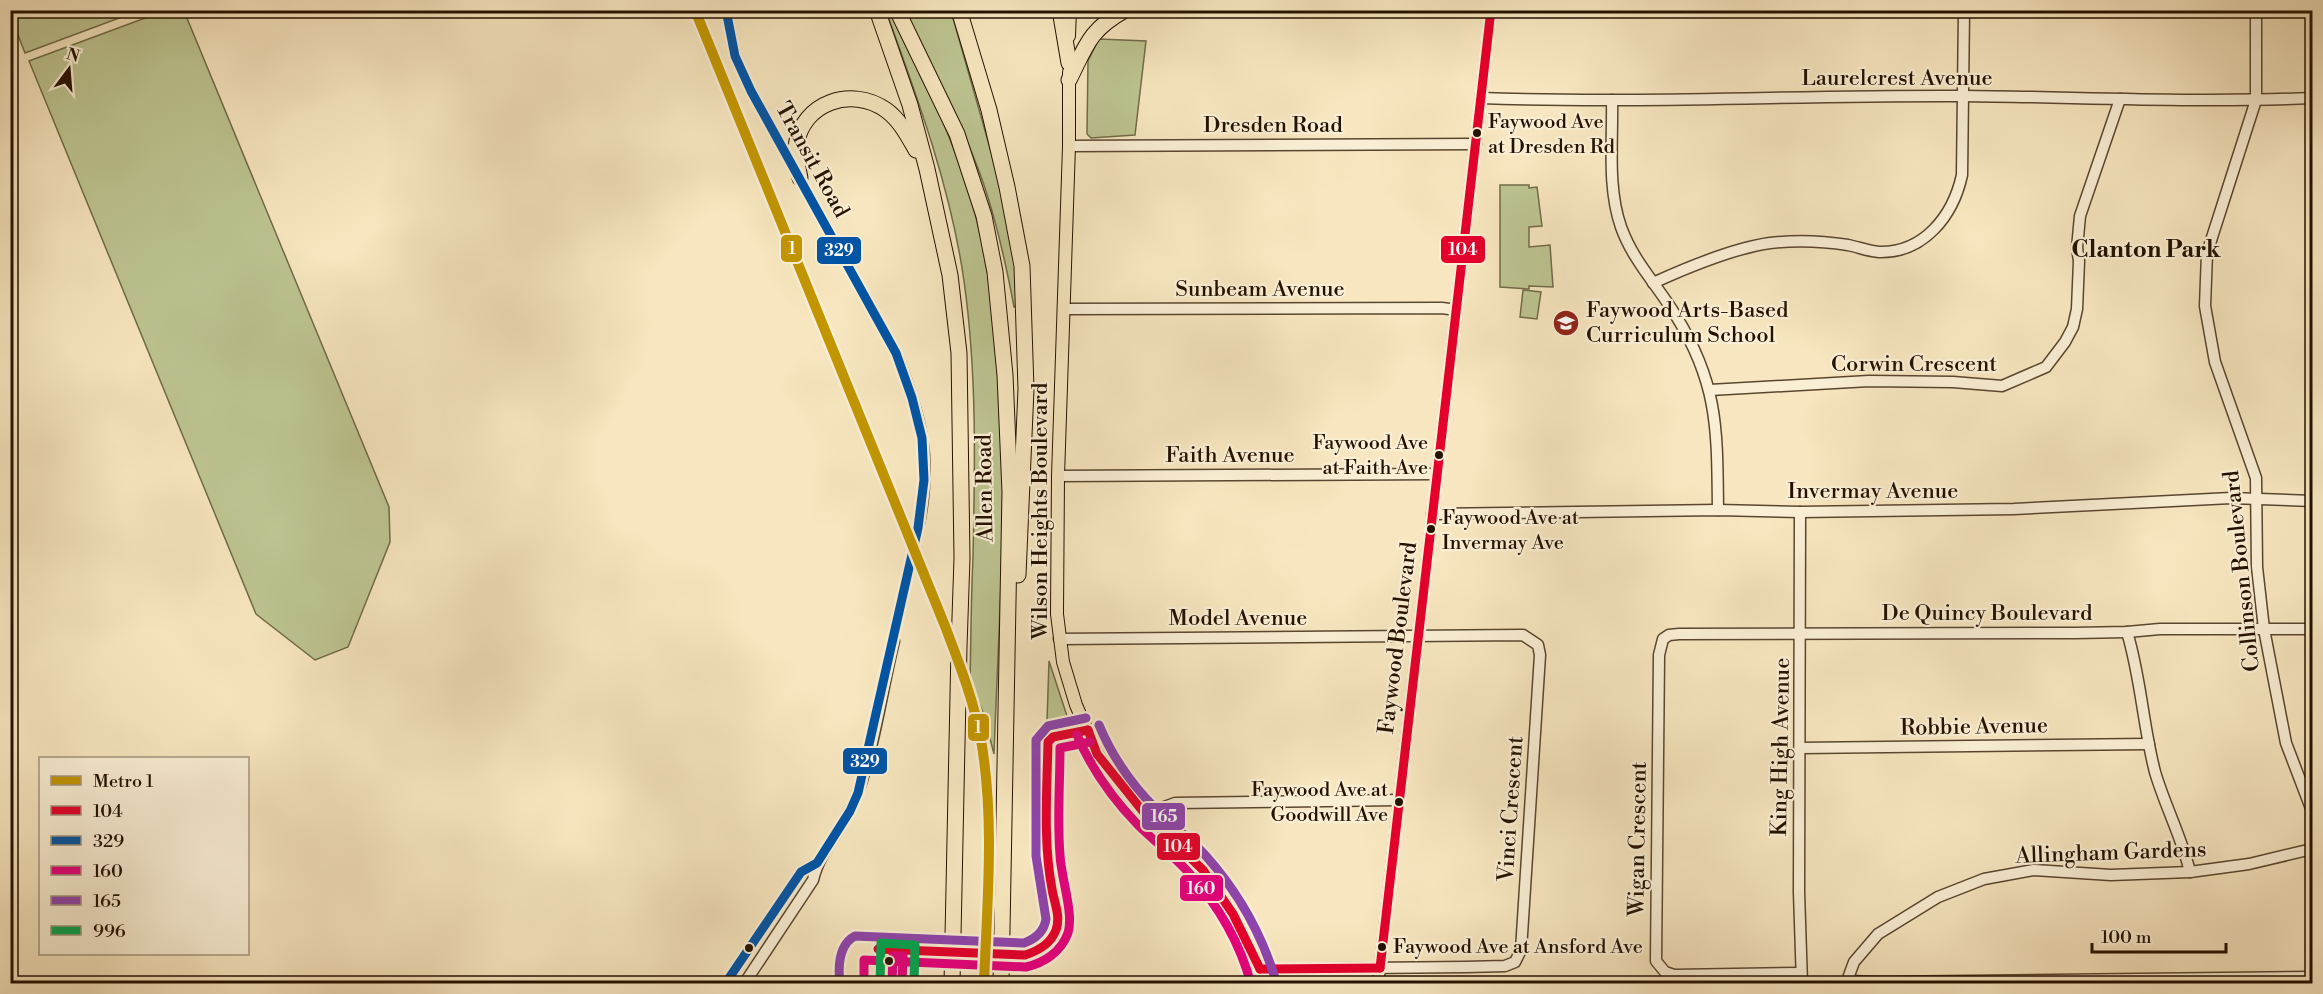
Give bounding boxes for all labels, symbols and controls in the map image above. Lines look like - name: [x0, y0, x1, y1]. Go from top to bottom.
- north arrow: [39, 39, 99, 99]
- text: N: [64, 44, 82, 67]
- street label: Laurelcrest Avenue: [1801, 65, 1993, 92]
- street label: Transit Road: [769, 97, 855, 223]
- place label: Faywood Ave at Dresden Rd: [1488, 110, 1616, 160]
- street label: Dresden Road: [1203, 112, 1343, 139]
- marker: Faywood Ave at Dresden Rd: [1471, 127, 1483, 139]
- line badge: 1: [780, 234, 803, 263]
- line badge: 104: [1440, 235, 1486, 264]
- district label: Clanton Park: [2071, 235, 2222, 265]
- line badge: 329: [816, 236, 862, 265]
- text: 1: [788, 239, 796, 259]
- text: 104: [1448, 240, 1478, 260]
- text: 329: [824, 241, 854, 261]
- street label: Sunbeam Avenue: [1175, 276, 1345, 303]
- place label: Faywood Arts-Based Curriculum School: [1586, 297, 1789, 349]
- school or university icon: Faywood Arts-Based Curriculum School: [1551, 308, 1581, 338]
- street label: Corwin Crescent: [1831, 351, 1997, 378]
- street label: Wilson Heights Boulevard: [1027, 382, 1054, 640]
- place label: Faywood Ave at Faith Ave: [1312, 431, 1428, 481]
- street label: Allen Road: [971, 433, 999, 543]
- street label: Faith Avenue: [1165, 442, 1295, 469]
- marker: Faywood Ave at Faith Ave: [1433, 449, 1445, 461]
- street label: Collinson Boulevard: [2218, 469, 2266, 673]
- street label: Invermay Avenue: [1788, 478, 1958, 505]
- place label: Faywood Ave at Invermay Ave: [1442, 506, 1579, 556]
- marker: Faywood Ave at Invermay Ave: [1425, 523, 1437, 535]
- street label: Faywood Boulevard: [1373, 540, 1423, 735]
- street label: De Quincy Boulevard: [1882, 600, 2093, 627]
- street label: Model Avenue: [1169, 605, 1307, 632]
- street label: King High Avenue: [1766, 657, 1796, 837]
- street label: Robbie Avenue: [1900, 712, 2048, 742]
- line badge: 1: [967, 713, 990, 742]
- text: 1: [974, 718, 982, 738]
- street label: Vinci Crescent: [1492, 735, 1530, 884]
- line badge: 329: [842, 747, 888, 775]
- text: 329: [850, 752, 880, 772]
- legend: [39, 757, 249, 955]
- street label: Wigan Crescent: [1623, 761, 1653, 918]
- text: Metro 1: [93, 770, 154, 793]
- place label: Faywood Ave at Goodwill Ave: [1251, 778, 1388, 828]
- marker: Faywood Ave at Goodwill Ave: [1393, 796, 1405, 808]
- text: 104: [93, 800, 123, 823]
- line badge: 165: [1141, 802, 1186, 831]
- text: 165: [1150, 807, 1178, 827]
- text: 329: [93, 830, 124, 853]
- line badge: 104: [1156, 832, 1201, 861]
- street label: Allingham Gardens: [2014, 836, 2207, 870]
- text: 104: [1163, 837, 1193, 857]
- text: 160: [93, 860, 123, 883]
- line badge: 160: [1179, 874, 1224, 902]
- text: 160: [1187, 879, 1215, 899]
- text: 165: [93, 890, 121, 913]
- scale bar: [2092, 916, 2226, 954]
- text: 996: [93, 920, 126, 943]
- text: 100 m: [2101, 926, 2152, 949]
- place label: Faywood Ave at Ansford Ave: [1393, 935, 1643, 960]
- marker: Faywood Ave at Ansford Ave: [1376, 941, 1388, 953]
- unlabelled marker: [743, 942, 755, 954]
- unlabelled marker: [883, 955, 895, 967]

